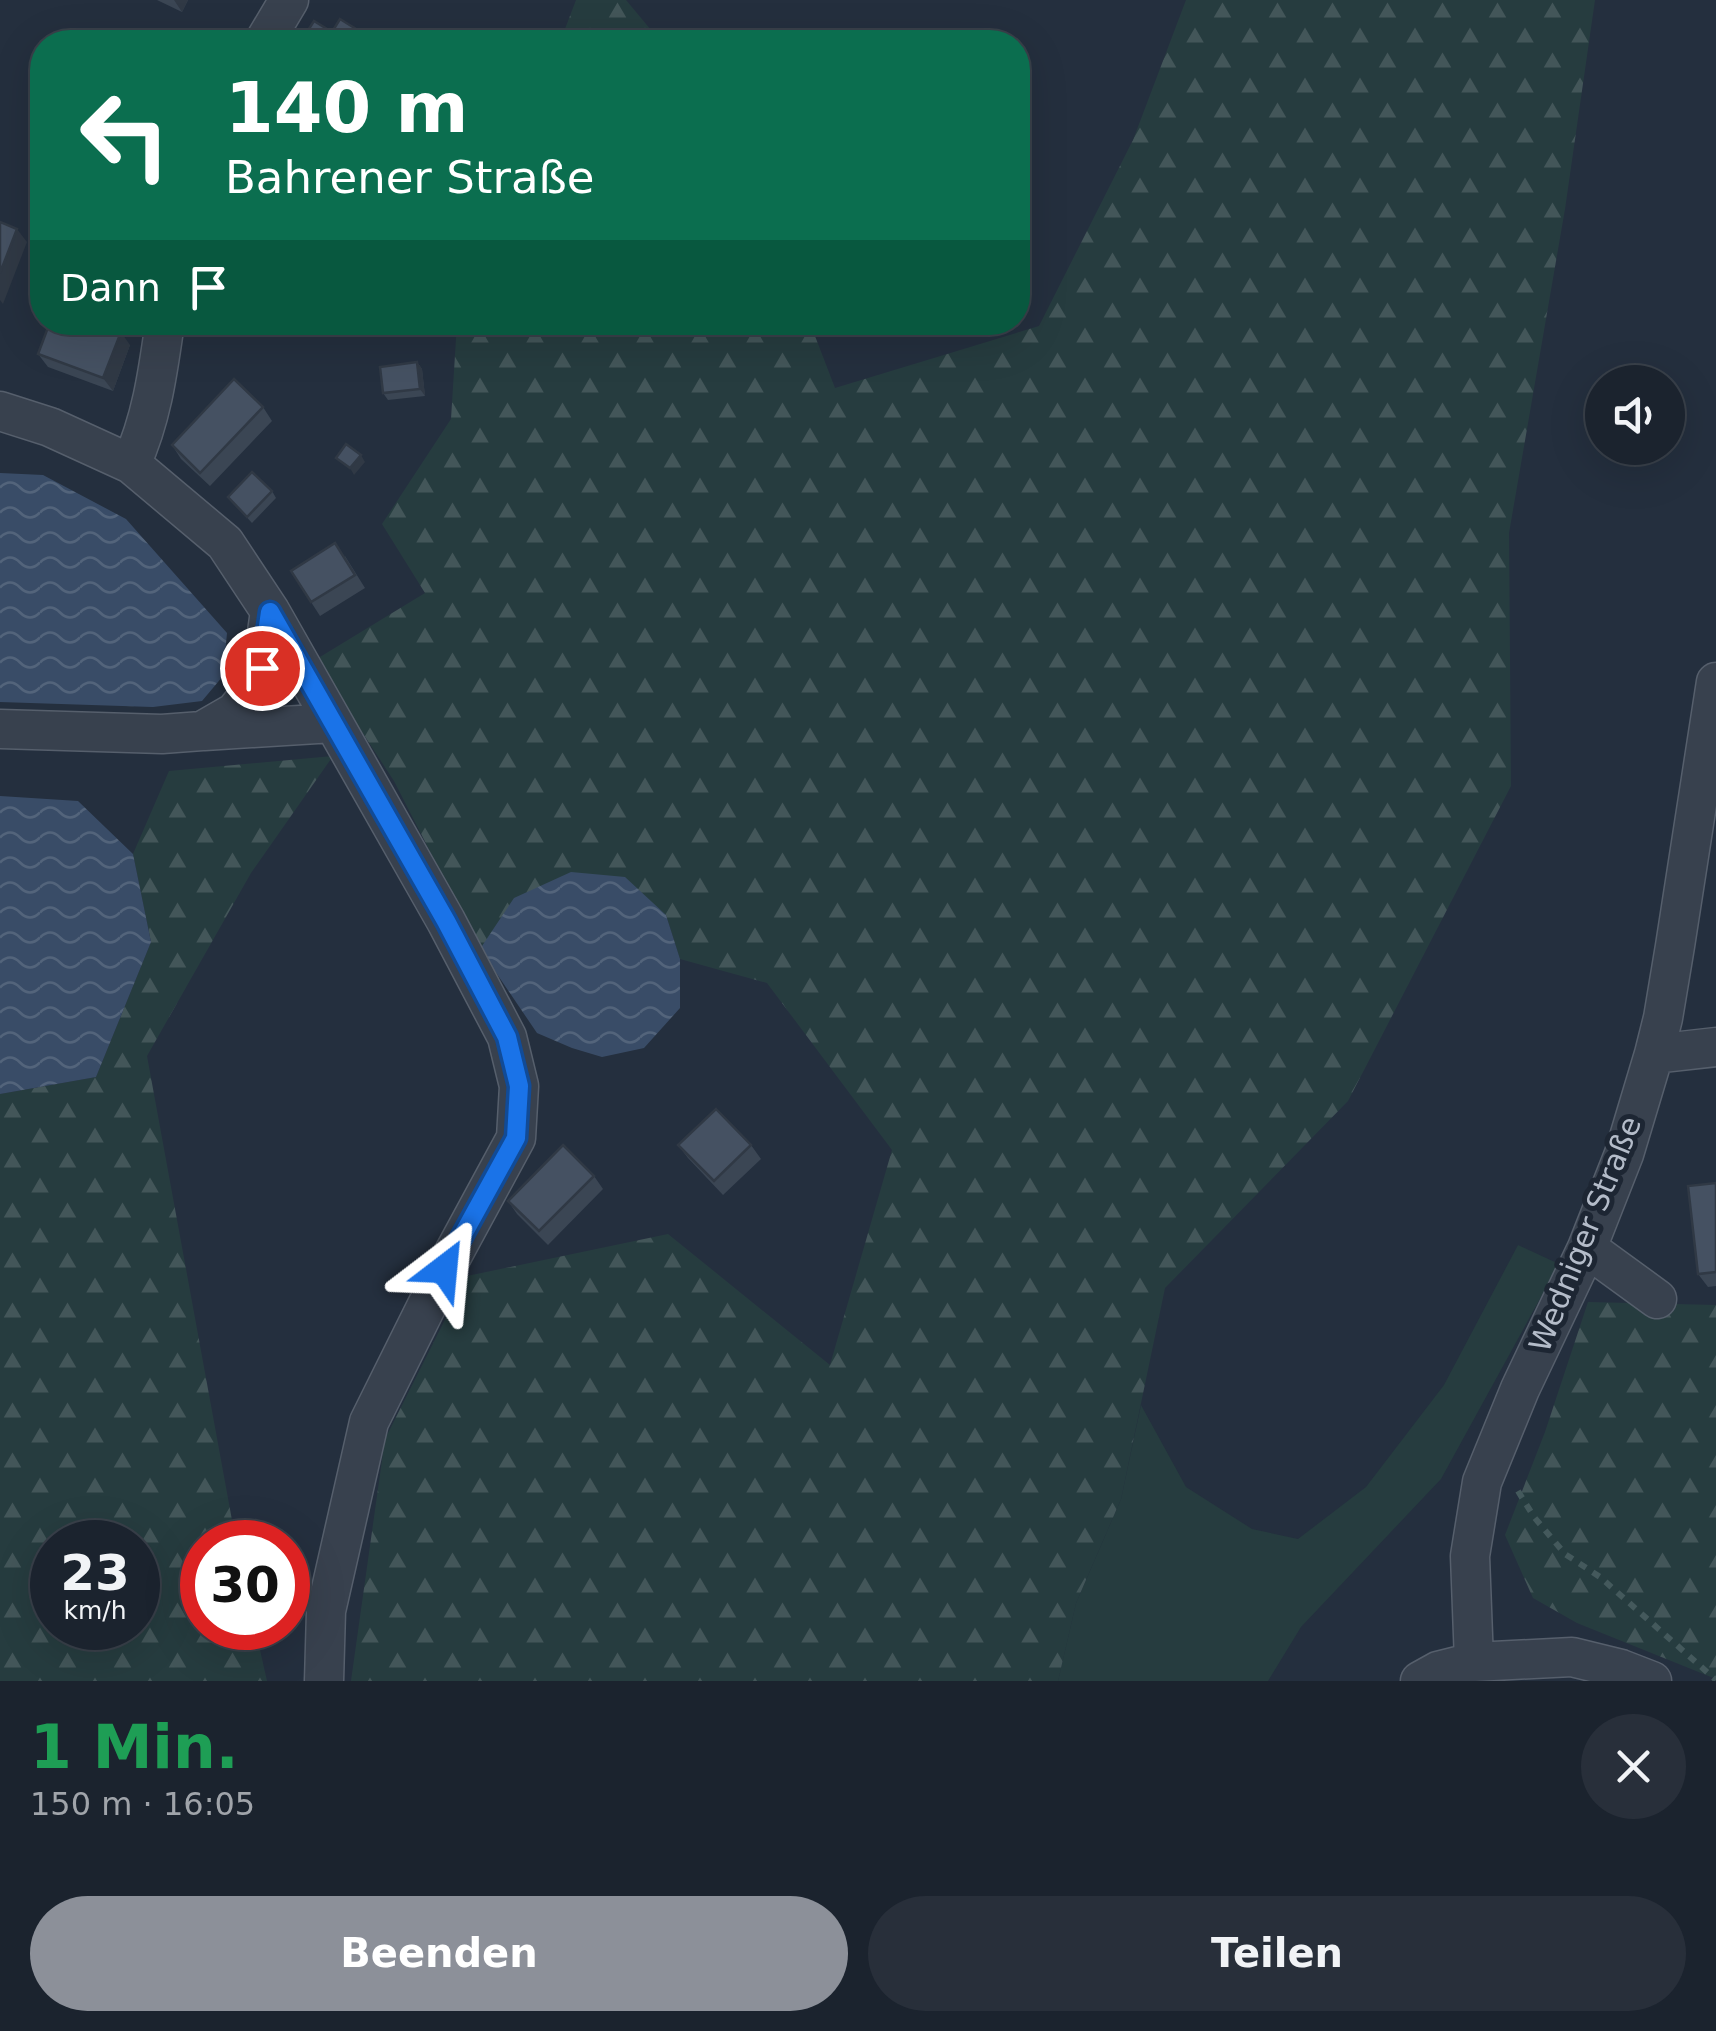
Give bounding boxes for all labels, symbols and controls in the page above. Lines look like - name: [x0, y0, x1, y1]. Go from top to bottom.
- text: 140 m: [225, 67, 468, 149]
- icon: left: [60, 70, 190, 200]
- text: Bahrener Straße: [225, 151, 595, 204]
- icon: arrive: [181, 260, 236, 315]
- text: Dann: [60, 266, 161, 310]
- map controls: [1585, 365, 1685, 465]
- button: sound: [1585, 365, 1685, 465]
- pin: [220, 626, 305, 711]
- icon: arrive: [235, 641, 290, 696]
- street label: Wedniger Straße: [1522, 1111, 1648, 1357]
- position arrow: [392, 1217, 496, 1321]
- speed limit sign: 30: [180, 1520, 310, 1650]
- text: 23: [60, 1544, 130, 1602]
- text: km/h: [63, 1596, 127, 1625]
- text: 1 Min.: [30, 1712, 238, 1782]
- button: close: [1581, 1714, 1686, 1819]
- text: 150 m · 16:05: [30, 1785, 255, 1823]
- button: Beenden: [30, 1896, 848, 2011]
- button: Teilen: [868, 1896, 1686, 2011]

